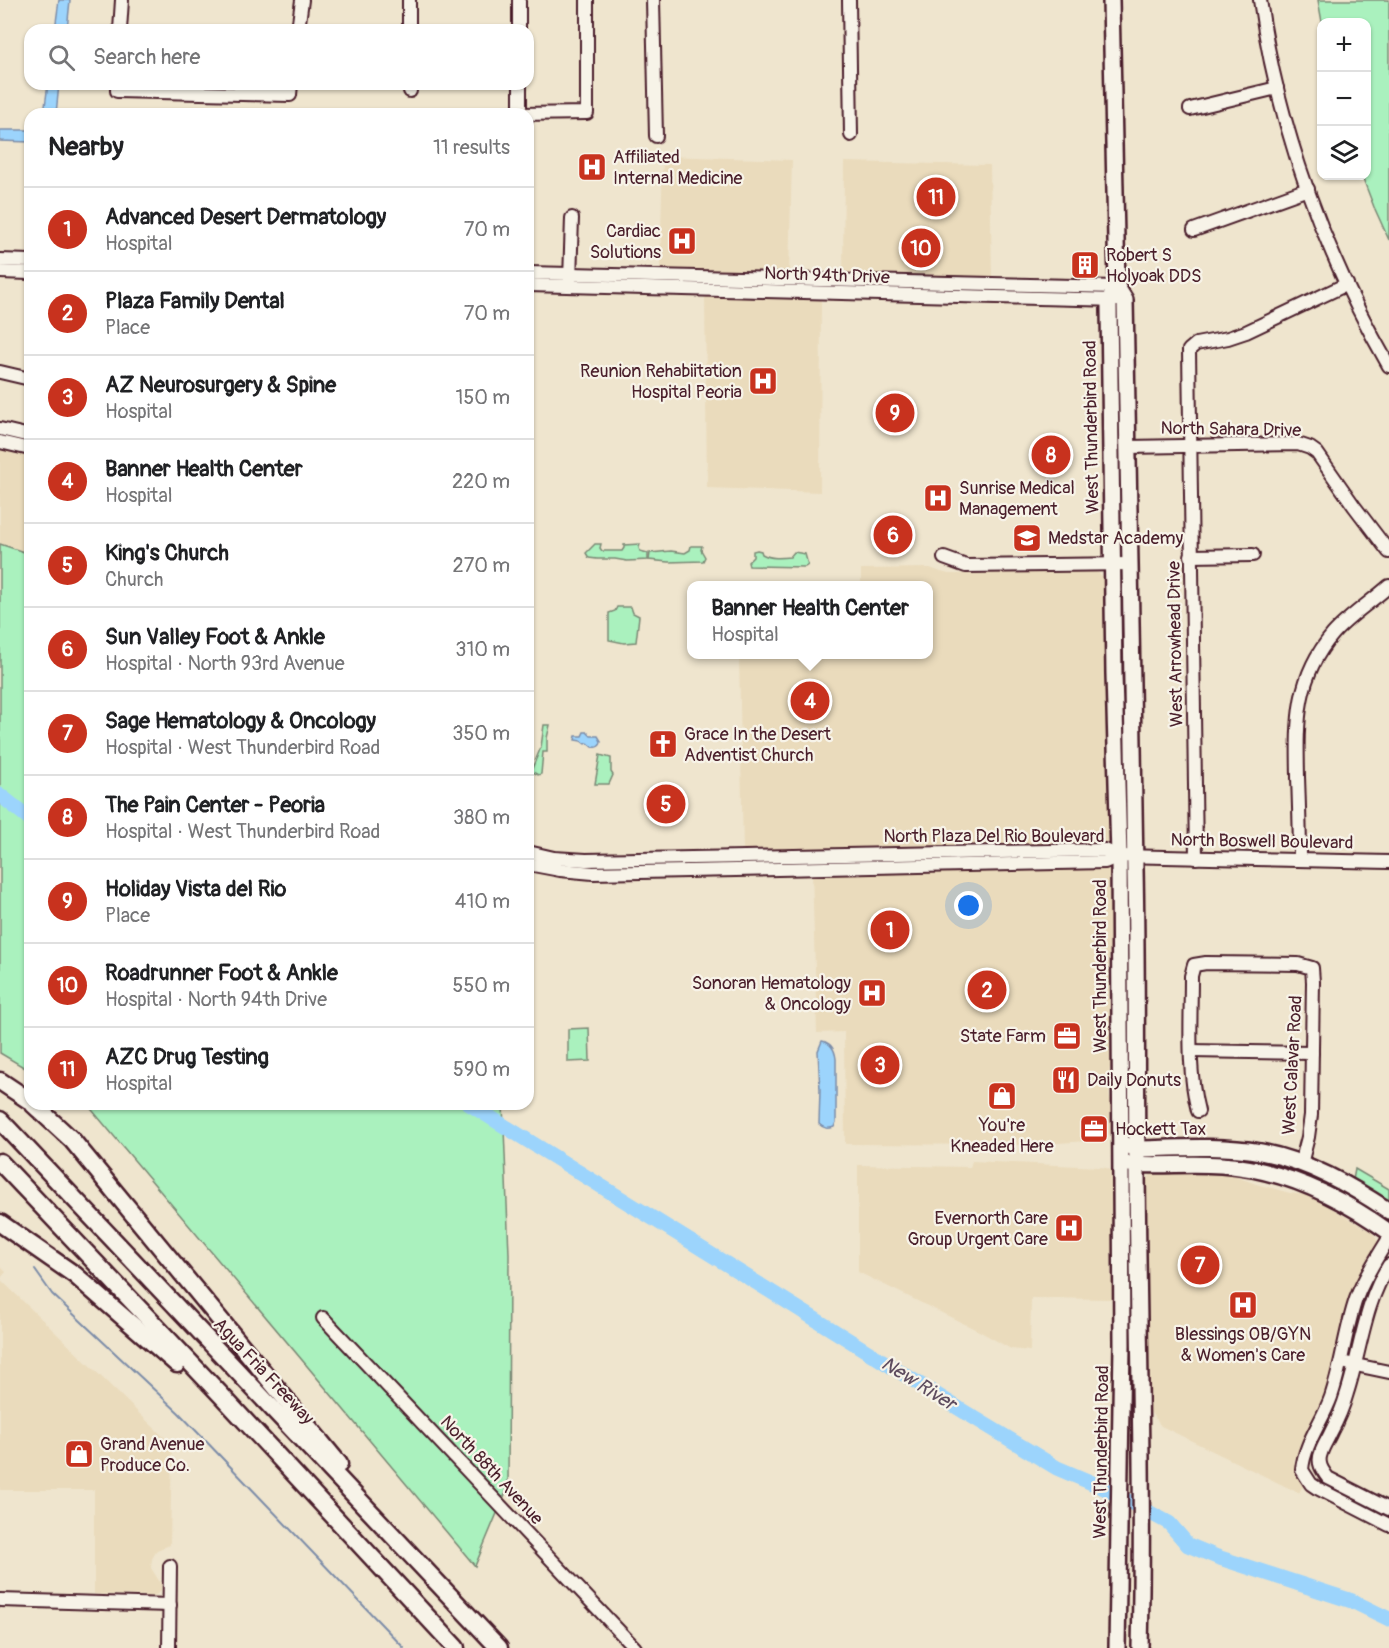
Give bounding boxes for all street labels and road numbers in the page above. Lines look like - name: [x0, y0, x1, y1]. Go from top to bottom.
- street label: North 94th Drive: [764, 262, 890, 289]
- street label: West Thunderbird Road: [1078, 340, 1105, 514]
- street label: North Sahara Drive: [1160, 417, 1302, 442]
- street label: West Arrowhead Drive: [1163, 561, 1188, 727]
- street label: North Plaza Del Rio Boulevard: [883, 825, 1105, 848]
- street label: North Boswell Boulevard: [1170, 828, 1354, 855]
- street label: West Thunderbird Road: [1089, 879, 1112, 1053]
- street label: West Calavar Road: [1277, 995, 1308, 1135]
- street label: Agua Fria Freeway: [208, 1313, 319, 1430]
- street label: West Thunderbird Road: [1088, 1365, 1115, 1539]
- street label: North 88th Avenue: [435, 1411, 548, 1530]

